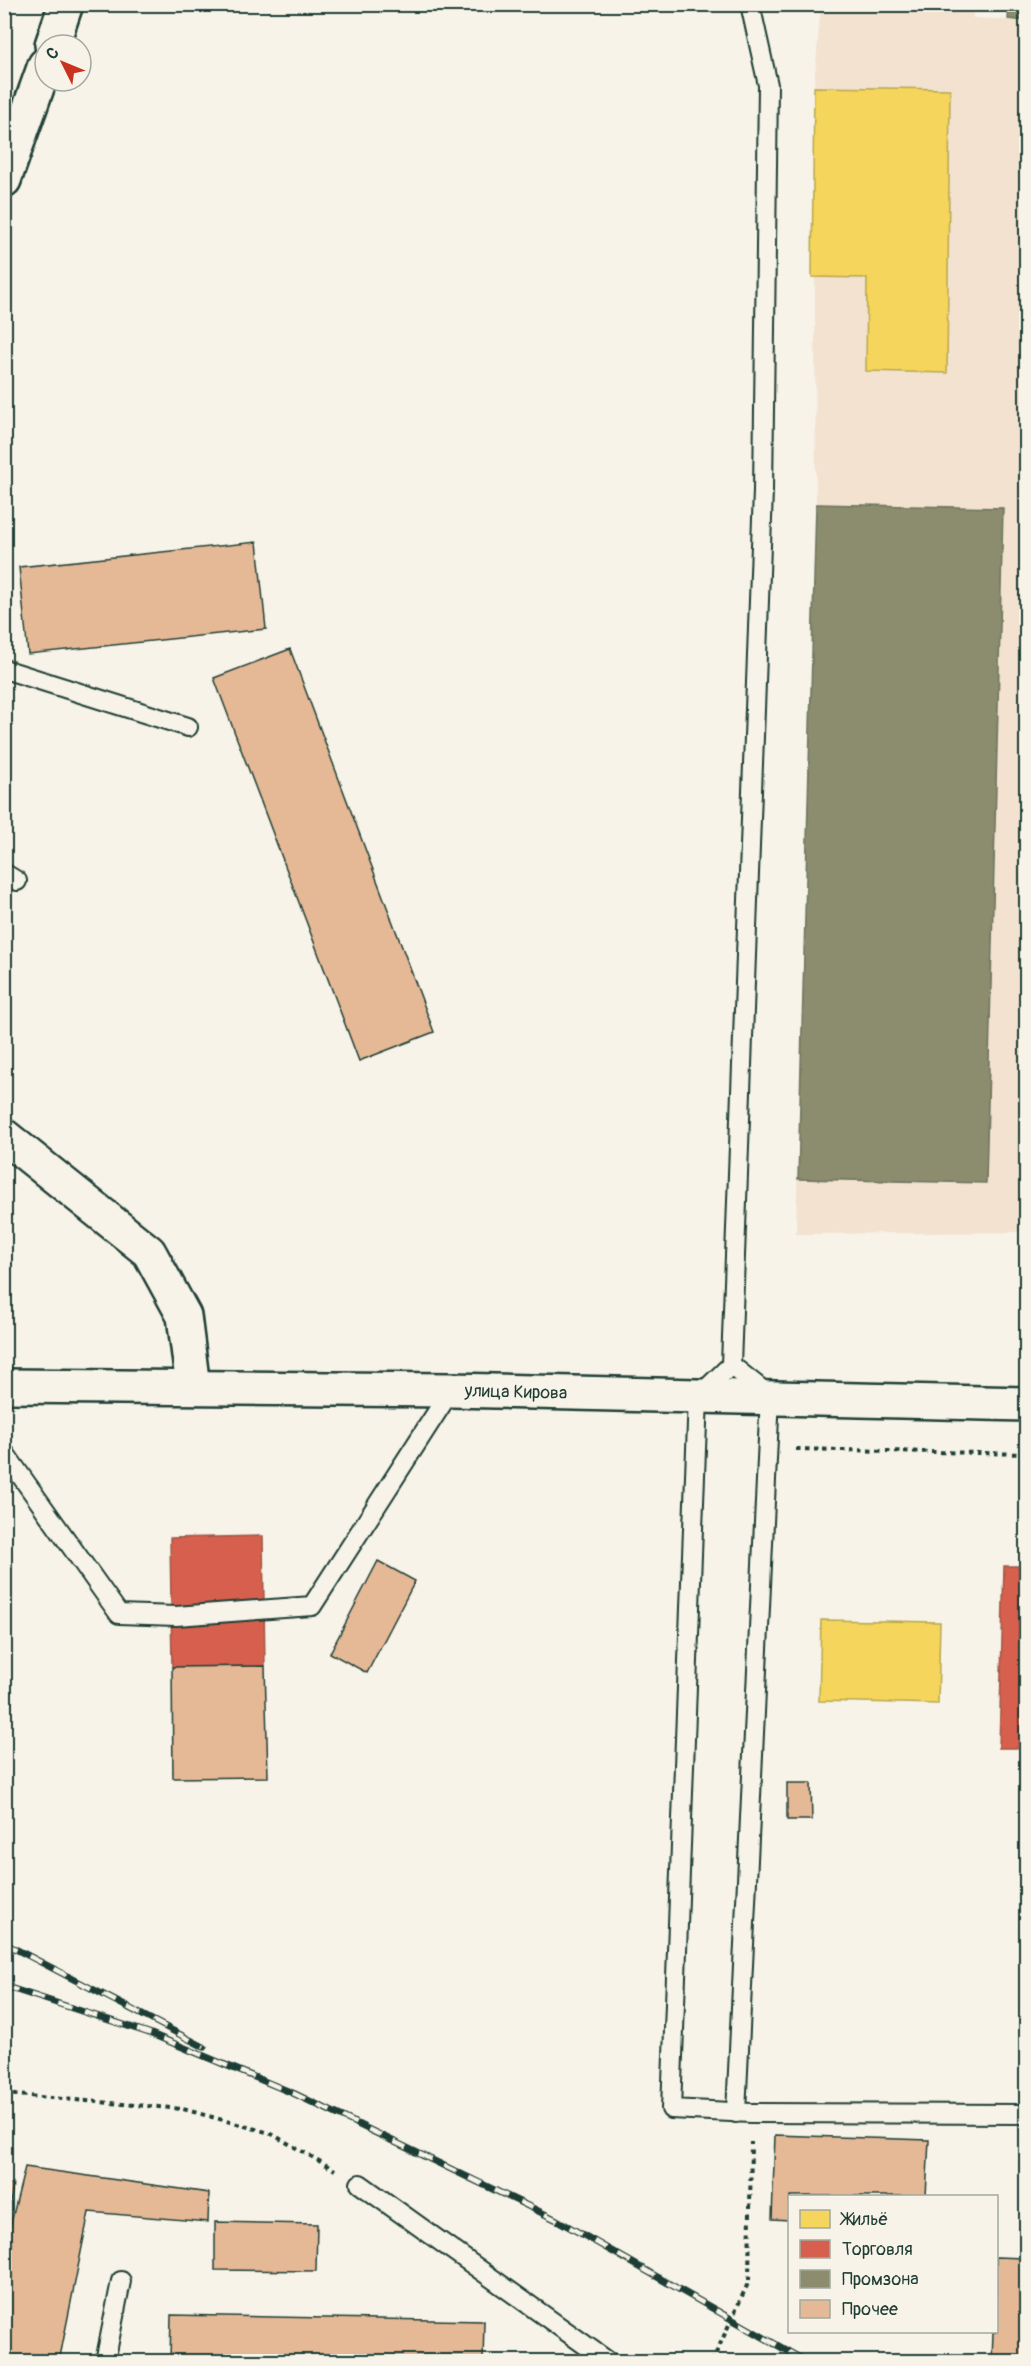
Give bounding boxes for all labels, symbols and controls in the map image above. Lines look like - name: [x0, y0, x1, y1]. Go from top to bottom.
- north arrow: [33, 33, 93, 93]
- text: С: [42, 43, 64, 64]
- street label: улица Кирова: [463, 1379, 567, 1405]
- legend: [788, 2195, 998, 2333]
- text: Жильё: [839, 2208, 888, 2231]
- text: Торговля: [842, 2238, 913, 2261]
- text: Промзона: [842, 2268, 919, 2291]
- text: Прочее: [842, 2298, 898, 2321]

